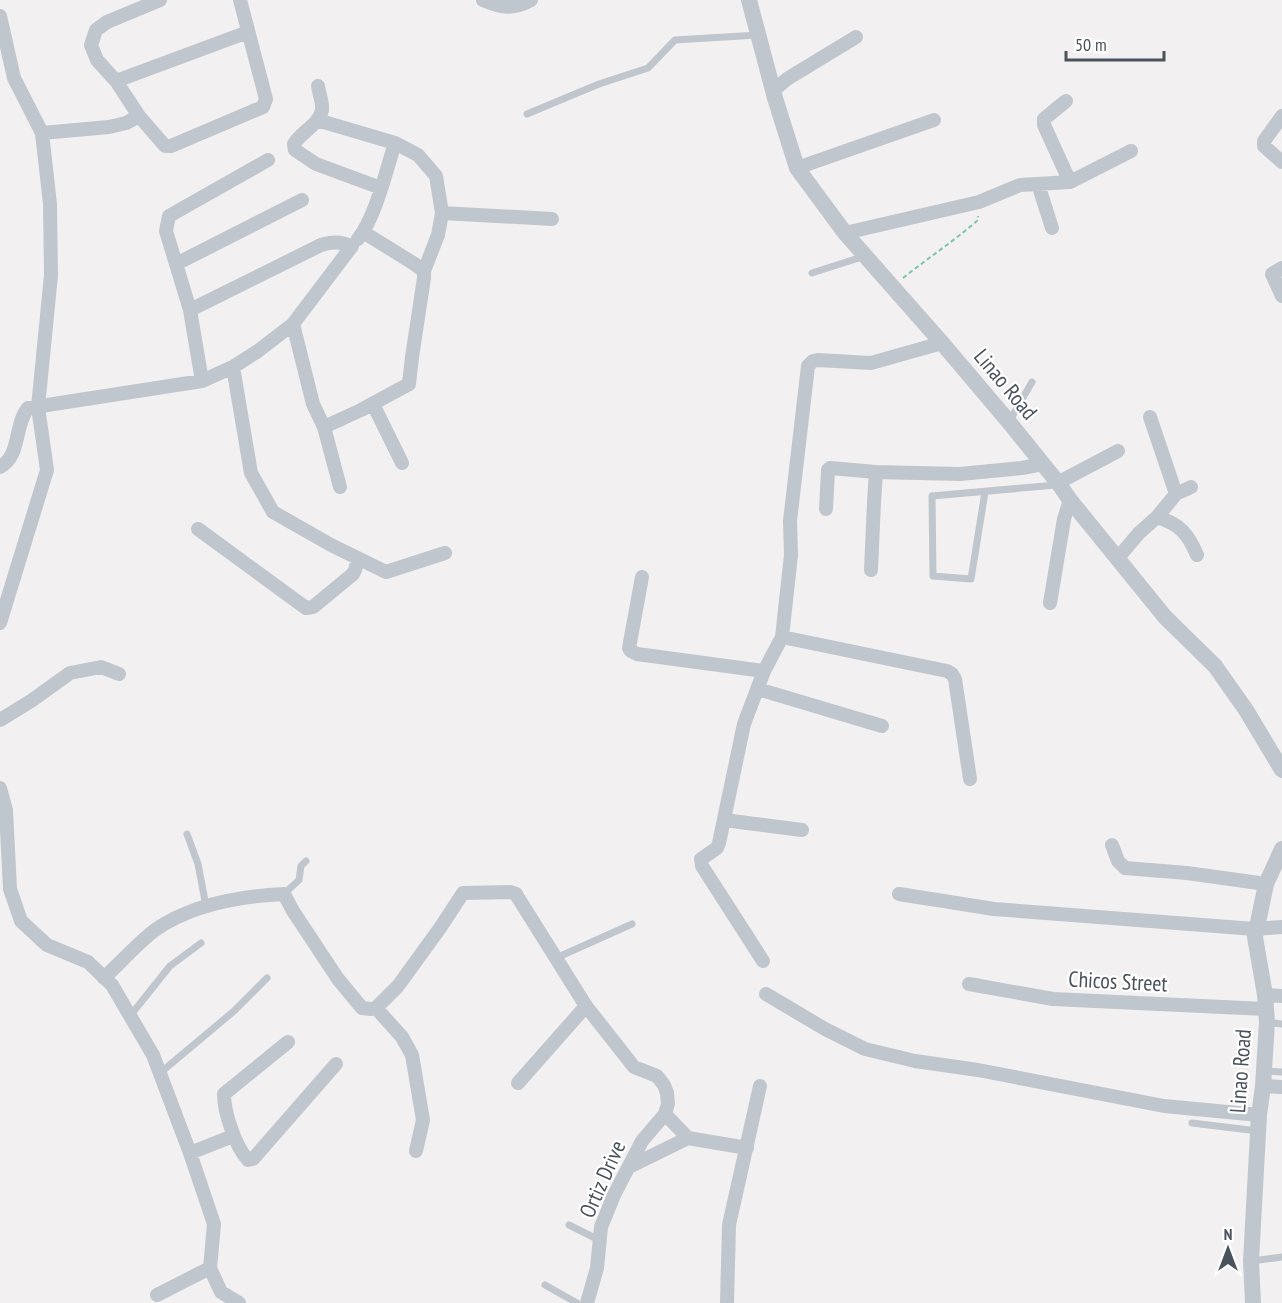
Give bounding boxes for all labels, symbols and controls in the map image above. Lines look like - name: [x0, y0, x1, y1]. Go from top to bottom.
- scale bar: [1066, 24, 1164, 62]
- text: 50 m: [1075, 33, 1107, 56]
- street label: Linao Road: [968, 343, 1044, 425]
- street label: Chicos Street: [1068, 964, 1168, 998]
- street label: Linao Road: [1223, 1028, 1257, 1114]
- street label: Ortiz Drive: [573, 1136, 631, 1222]
- north arrow: [1198, 1219, 1258, 1279]
- text: N: [1224, 1224, 1232, 1244]

